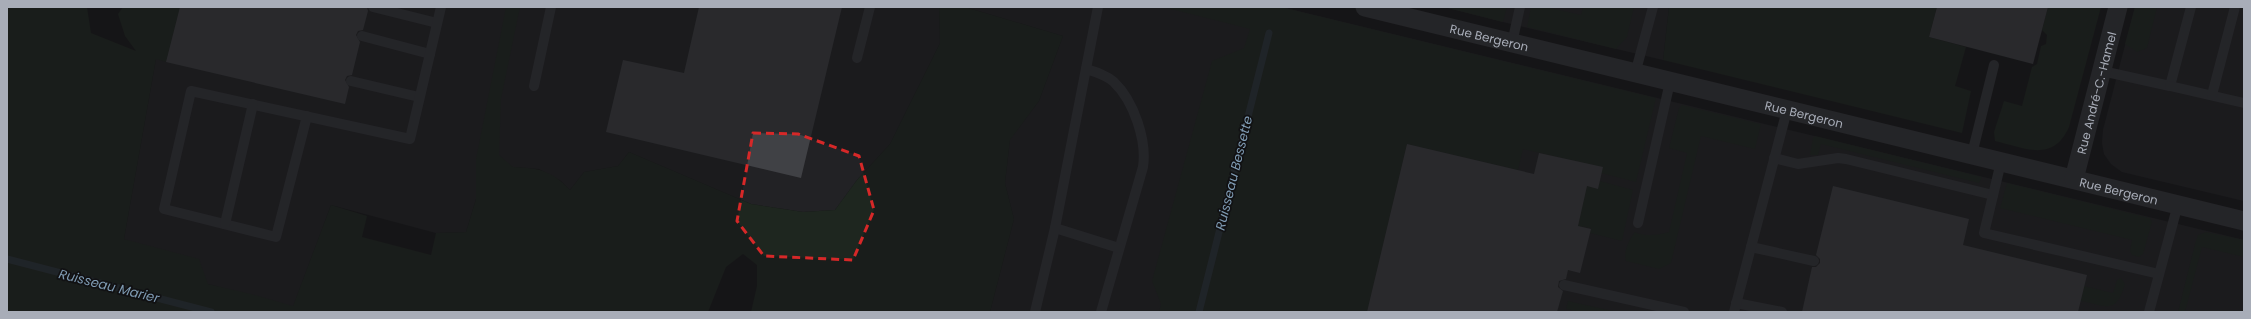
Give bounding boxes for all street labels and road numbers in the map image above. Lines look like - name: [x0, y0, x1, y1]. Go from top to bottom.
- street label: Rue Bergeron: [1448, 20, 1530, 55]
- street label: Rue André-C.-Hamel: [2072, 30, 2120, 156]
- street label: Rue Bergeron: [1763, 96, 1845, 132]
- street label: Rue Bergeron: [2078, 173, 2160, 208]

